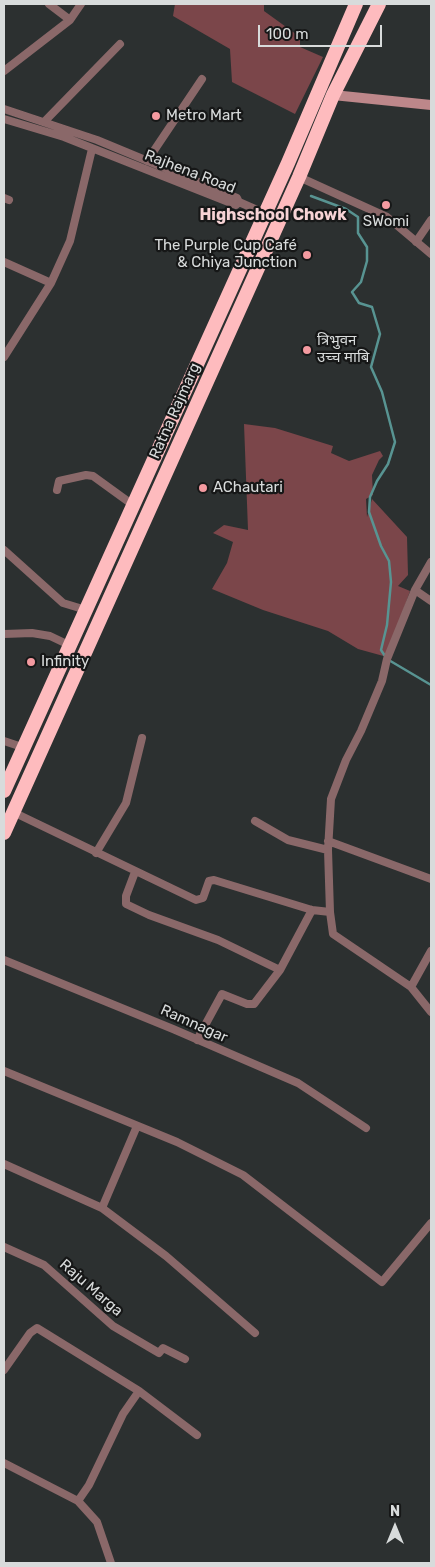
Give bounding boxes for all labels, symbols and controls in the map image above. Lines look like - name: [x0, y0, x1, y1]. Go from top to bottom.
- scale bar: [260, 15, 384, 47]
- text: 100 m: [266, 25, 308, 43]
- place label: Metro Mart: [166, 107, 242, 125]
- marker: Metro Mart: [150, 110, 162, 122]
- street label: Rajhena Road: [142, 146, 238, 198]
- marker: SWomi: [380, 199, 392, 211]
- district label: Highschool Chowk: [199, 205, 347, 225]
- place label: SWomi: [363, 213, 409, 231]
- place label: The Purple Cup Café & Chiya Junction: [155, 237, 297, 272]
- marker: The Purple Cup Café & Chiya Junction: [301, 249, 313, 261]
- place label: त्रिभुवन उच्च माबि: [317, 332, 369, 367]
- marker: त्रिभुवन उच्च माबि: [301, 344, 313, 356]
- street label: Ratna Rajmarg: [146, 360, 204, 462]
- place label: AChautari: [213, 479, 283, 497]
- marker: AChautari: [197, 482, 209, 494]
- place label: Infinity: [41, 653, 89, 671]
- marker: Infinity: [25, 656, 37, 668]
- street label: Ramnagar: [158, 1001, 230, 1047]
- street label: Raju Marga: [56, 1256, 126, 1320]
- north arrow: [370, 1502, 420, 1552]
- text: N: [390, 1503, 400, 1520]

